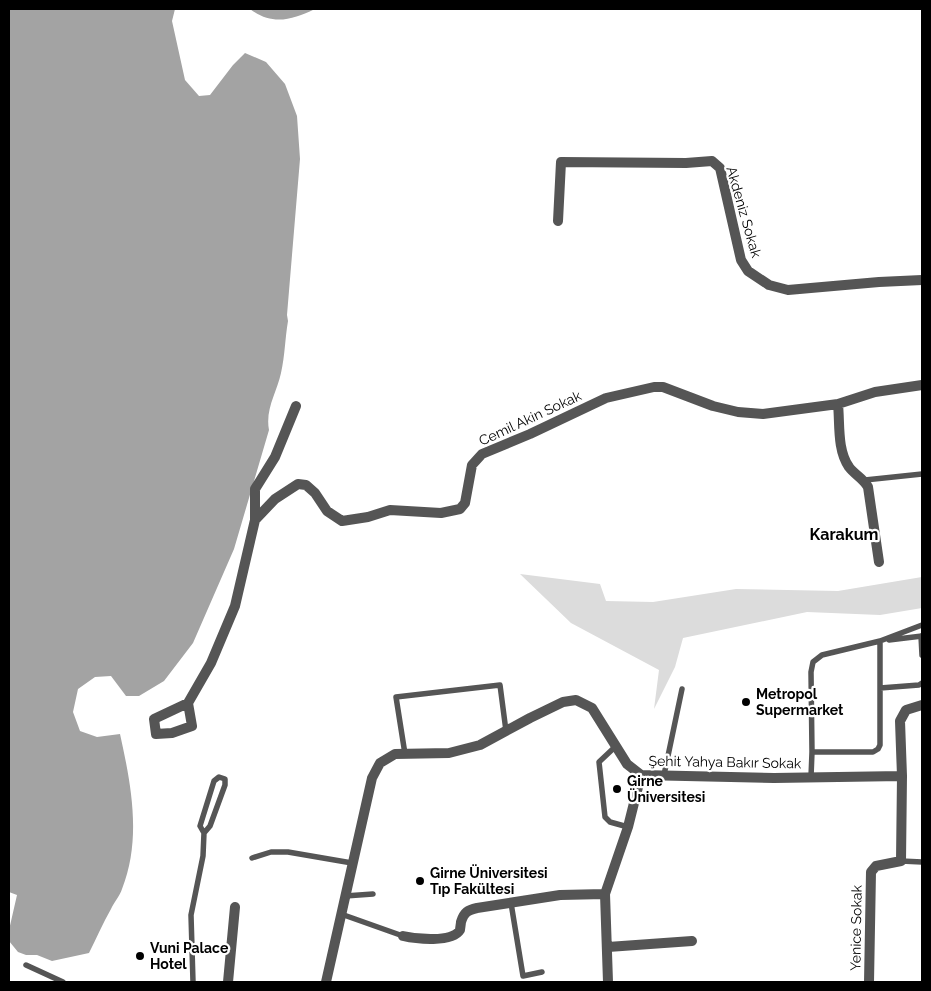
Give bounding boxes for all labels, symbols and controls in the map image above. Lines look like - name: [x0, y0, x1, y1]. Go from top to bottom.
- street label: Akdeniz Sokak: [723, 164, 765, 260]
- street label: Cemil Akin Sokak: [476, 387, 584, 449]
- district label: Karakum: [810, 525, 878, 544]
- place label: Metropol Supermarket: [756, 686, 844, 718]
- marker: Metropol Supermarket: [740, 696, 752, 708]
- street label: Şehit Yahya Bakır Sokak: [649, 753, 802, 771]
- place label: Girne Üniversitesi: [627, 773, 705, 805]
- marker: Girne Üniversitesi: [611, 783, 623, 795]
- place label: Girne Üniversitesi Tıp Fakültesi: [430, 864, 548, 897]
- marker: Girne Üniversitesi Tıp Fakültesi: [414, 875, 426, 887]
- street label: Yenice Sokak: [847, 884, 865, 971]
- place label: Vuni Palace Hotel: [150, 940, 229, 972]
- marker: Vuni Palace Hotel: [134, 950, 146, 962]

